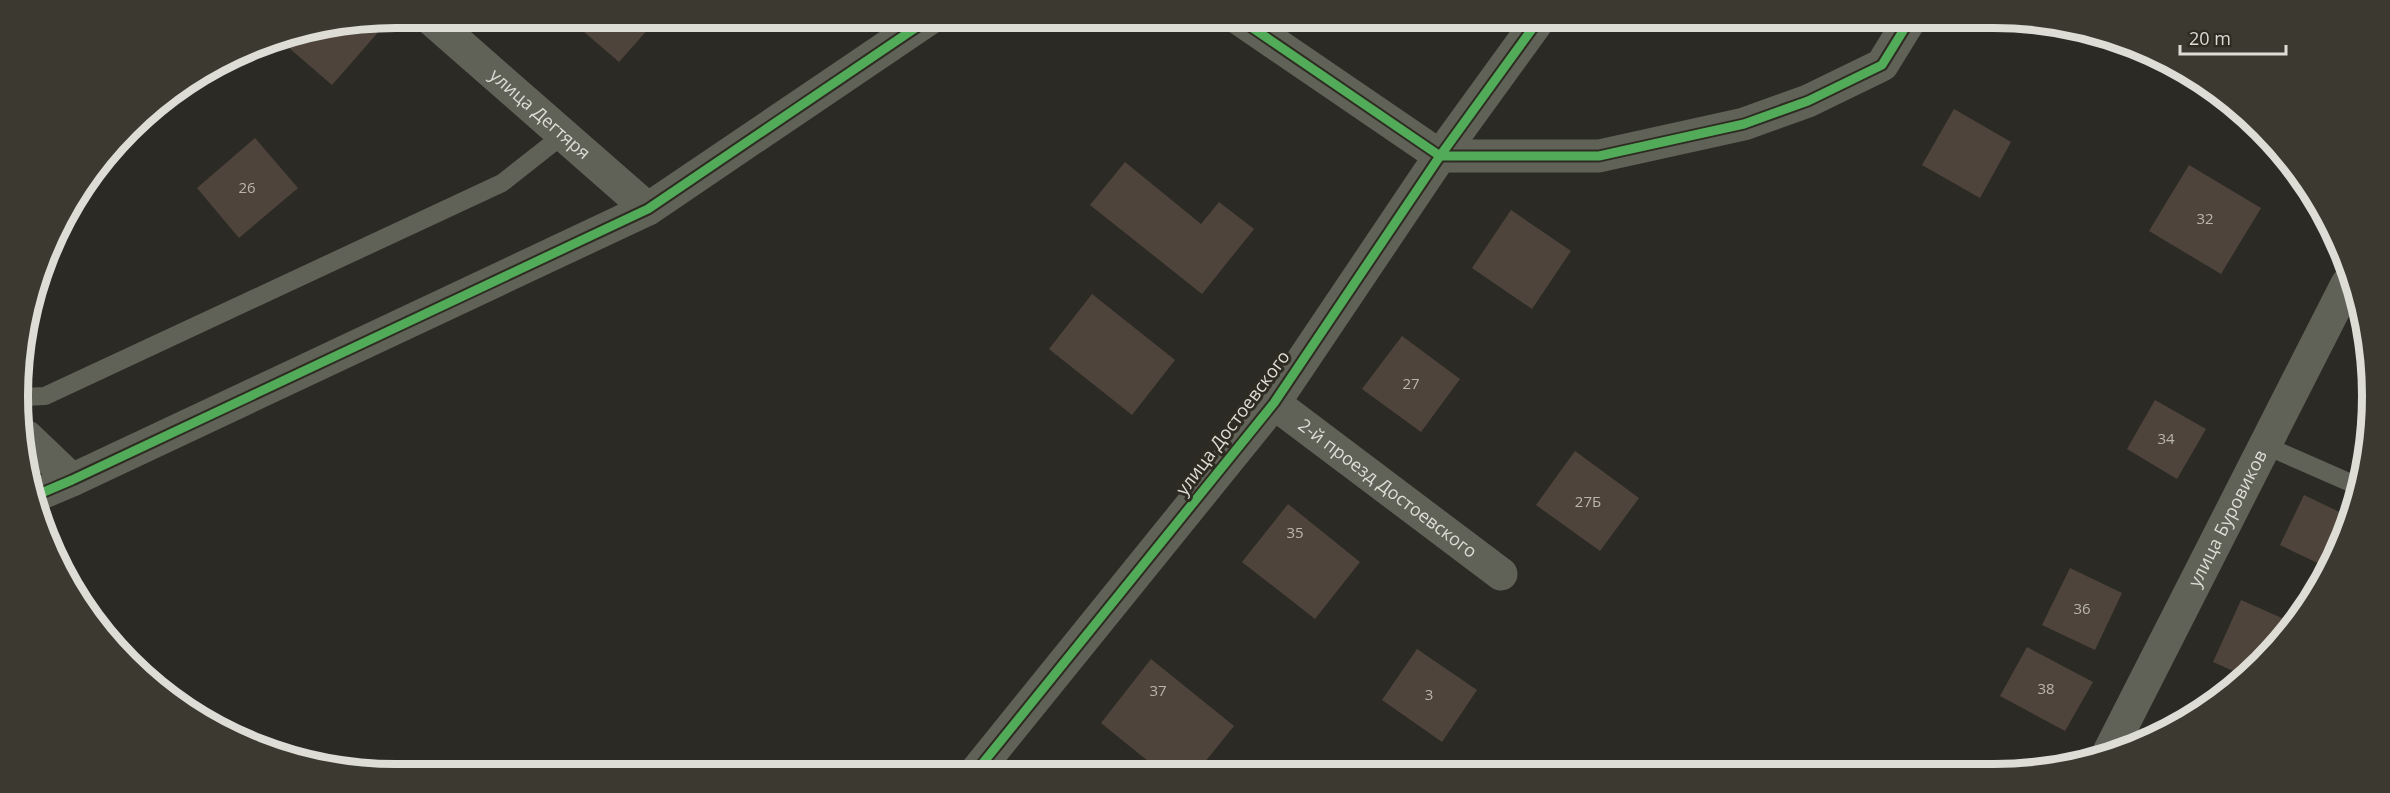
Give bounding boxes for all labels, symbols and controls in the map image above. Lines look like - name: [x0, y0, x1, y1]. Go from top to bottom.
- scale bar: [2180, 18, 2286, 56]
- text: 20 m: [2189, 26, 2231, 50]
- street label: улица Дегтяря: [485, 63, 596, 164]
- house number: 26: [238, 177, 256, 197]
- house number: 32: [2196, 208, 2214, 228]
- street label: улица Достоевского: [1170, 345, 1295, 500]
- house number: 27: [1402, 373, 1420, 393]
- street label: 2-й проезд Достоевского: [1294, 412, 1482, 563]
- house number: 34: [2157, 428, 2175, 448]
- street label: улица Буровиков: [2182, 445, 2272, 591]
- house number: 27Б: [1575, 491, 1601, 511]
- house number: 35: [1286, 522, 1304, 542]
- house number: 36: [2073, 598, 2091, 618]
- house number: 38: [2037, 678, 2055, 698]
- house number: 37: [1149, 680, 1167, 700]
- house number: 3: [1425, 684, 1433, 704]

